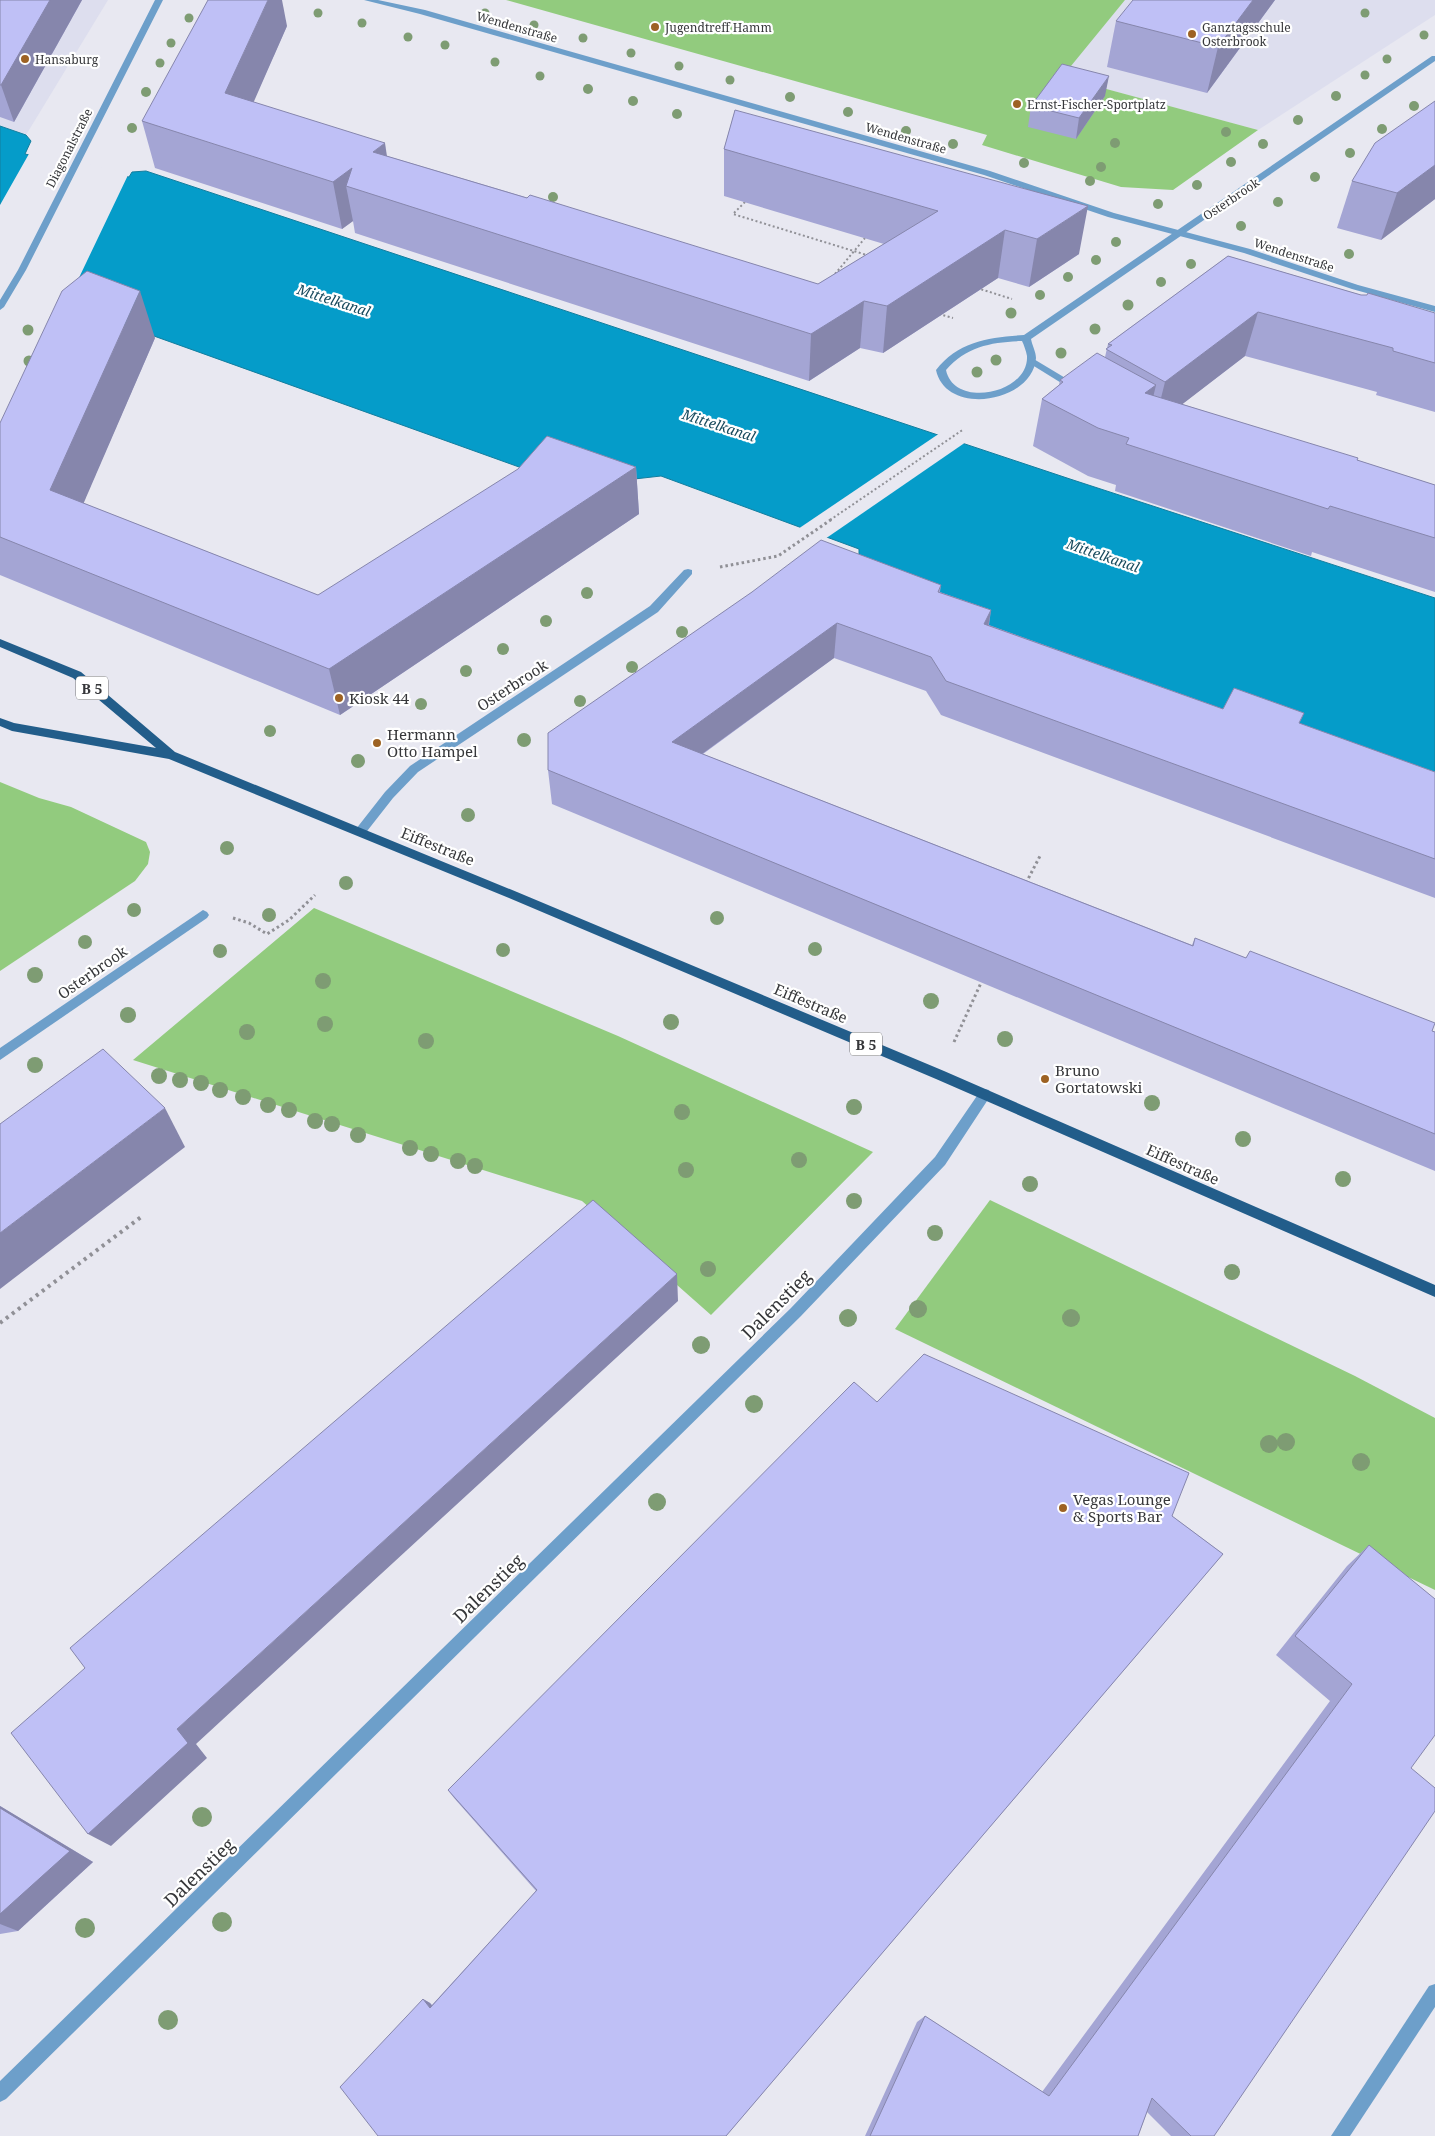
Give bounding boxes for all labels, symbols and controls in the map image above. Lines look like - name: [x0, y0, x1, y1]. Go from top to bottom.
- street label: Wendenstraße: [475, 7, 559, 47]
- place label: Jugendtreff Hamm: [664, 19, 772, 36]
- place label: Ganztagsschule Osterbrook: [1202, 19, 1291, 50]
- marker: Jugendtreff Hamm: [649, 21, 661, 33]
- marker: Ganztagsschule Osterbrook: [1186, 28, 1198, 40]
- place label: Hansaburg: [35, 51, 99, 68]
- marker: Hansaburg: [19, 53, 31, 65]
- place label: Ernst-Fischer-Sportplatz: [1027, 96, 1166, 113]
- marker: Ernst-Fischer-Sportplatz: [1011, 98, 1023, 110]
- street label: Diagonalstraße: [42, 105, 96, 191]
- street label: Wendenstraße: [864, 118, 948, 158]
- street label: Osterbrook: [1200, 173, 1263, 224]
- street label: Wendenstraße: [1252, 234, 1336, 276]
- water label: Mittelkanal: [294, 279, 374, 321]
- water label: Mittelkanal: [679, 404, 759, 446]
- water label: Mittelkanal: [1063, 533, 1143, 577]
- street label: Osterbrook: [473, 655, 551, 715]
- road number: B 5: [76, 676, 108, 700]
- place label: Kiosk 44: [349, 688, 410, 708]
- marker: Kiosk 44: [333, 692, 345, 704]
- place label: Hermann Otto Hampel: [387, 724, 478, 761]
- marker: Hermann Otto Hampel: [371, 737, 383, 749]
- street label: Eiffestraße: [398, 822, 478, 870]
- street label: Osterbrook: [53, 941, 131, 1003]
- street label: Eiffestraße: [771, 979, 851, 1027]
- road number: B 5: [850, 1032, 882, 1056]
- place label: Bruno Gortatowski: [1055, 1060, 1143, 1097]
- marker: Bruno Gortatowski: [1039, 1073, 1051, 1085]
- street label: Eiffestraße: [1143, 1139, 1223, 1189]
- street label: Dalenstieg: [736, 1264, 816, 1344]
- place label: Vegas Lounge & Sports Bar: [1073, 1489, 1171, 1526]
- marker: Vegas Lounge & Sports Bar: [1057, 1502, 1069, 1514]
- street label: Dalenstieg: [447, 1548, 529, 1628]
- street label: Dalenstieg: [158, 1832, 240, 1912]

